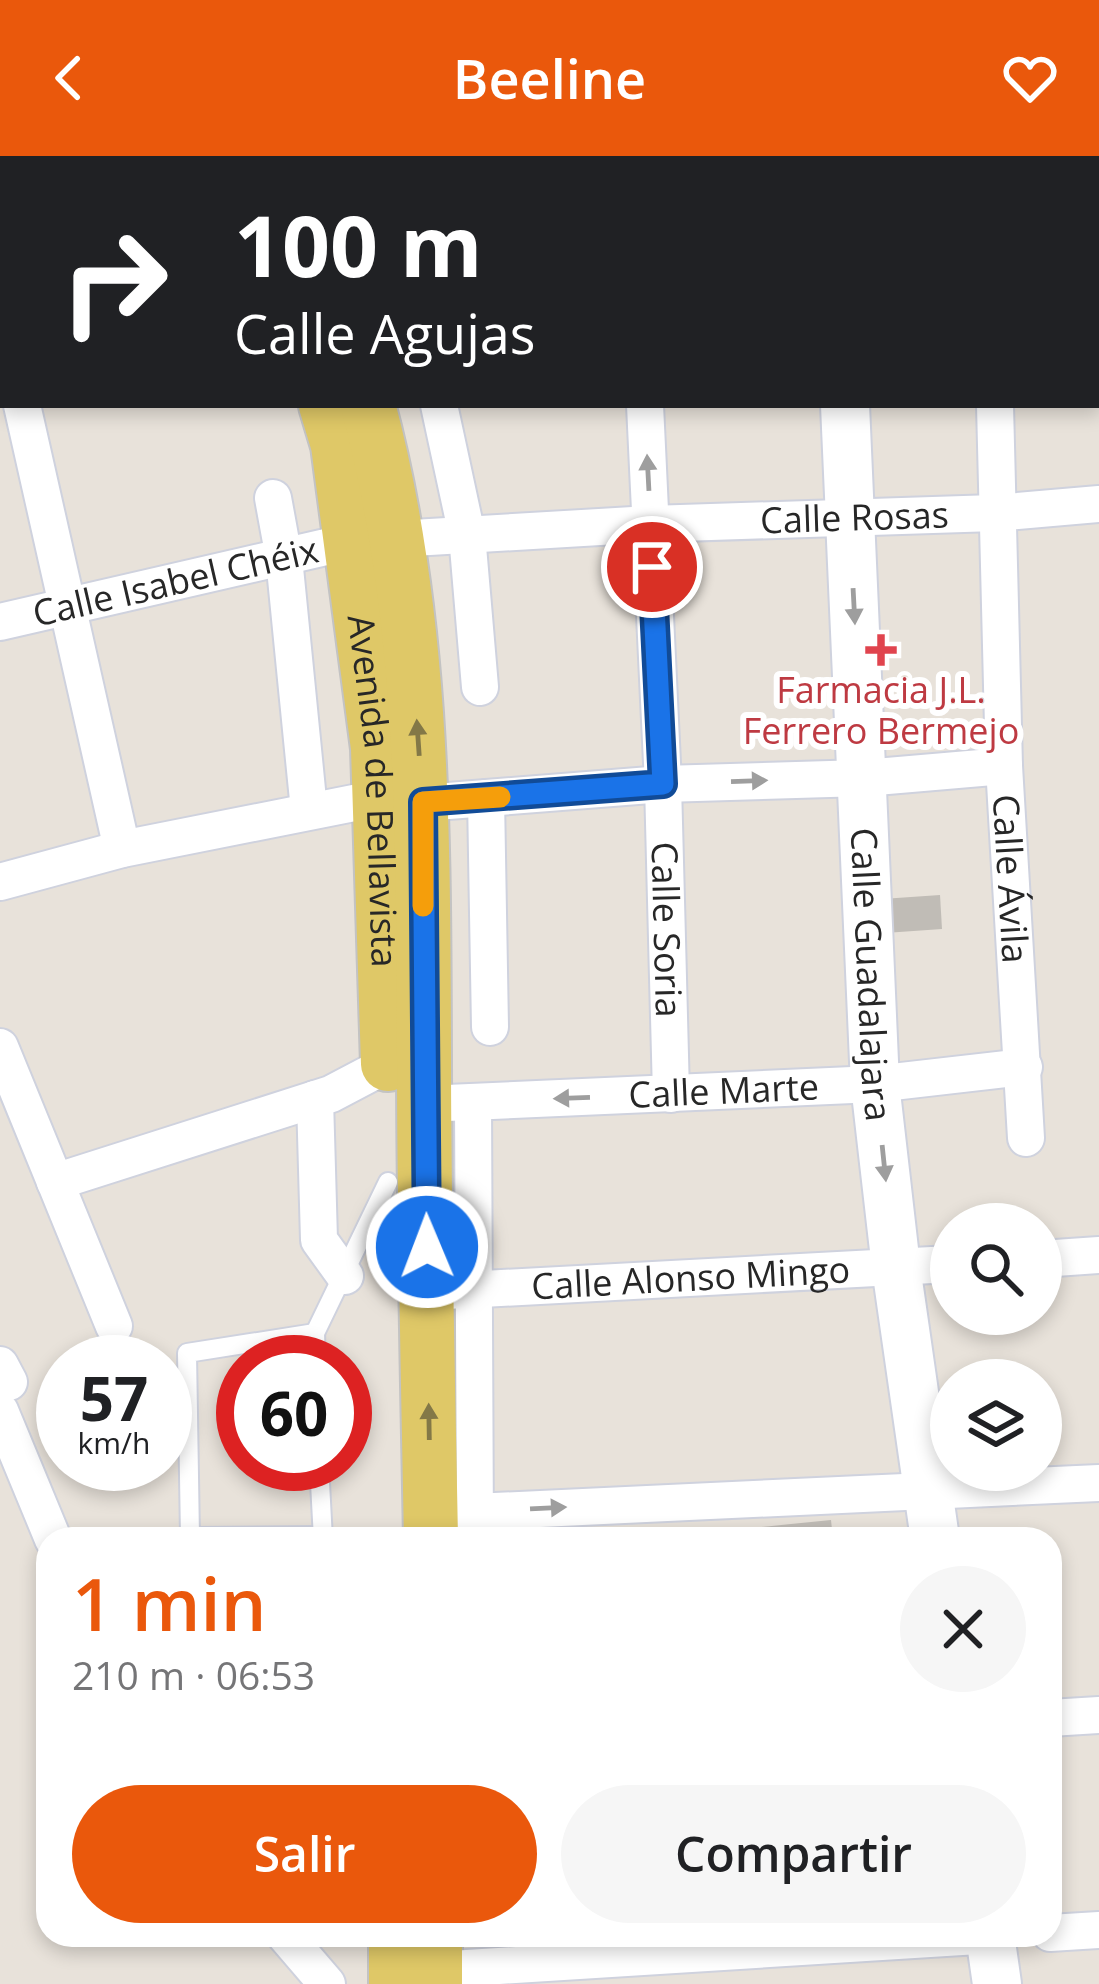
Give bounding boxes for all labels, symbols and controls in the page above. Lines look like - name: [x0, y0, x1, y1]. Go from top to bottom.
- text: Beeline: [453, 41, 646, 115]
- icon: back: [36, 45, 102, 111]
- icon: heart: [997, 45, 1063, 111]
- text: 100 m: [234, 187, 482, 302]
- icon: right: [36, 204, 192, 360]
- text: Calle Agujas: [234, 296, 536, 370]
- one-way arrow: [638, 453, 657, 491]
- street label: Calle Rosas: [759, 489, 950, 544]
- pin: [601, 516, 703, 618]
- street label: Calle Isabel Chéix: [28, 525, 323, 638]
- icon: arrive: [619, 534, 685, 600]
- one-way arrow: [845, 588, 864, 626]
- street label: Avenida de Bellavista: [337, 612, 410, 968]
- marker: Farmacia J.L. Ferrero Bermejo: [868, 637, 894, 663]
- place label: Farmacia J.L. Ferrero Bermejo: [743, 665, 1019, 755]
- one-way arrow: [409, 719, 428, 756]
- one-way arrow: [731, 772, 769, 791]
- street label: Calle Ávila: [982, 793, 1041, 965]
- street label: Calle Guadalajara: [840, 827, 904, 1124]
- street label: Calle Soria: [640, 841, 694, 1018]
- street label: Calle Marte: [627, 1062, 820, 1119]
- one-way arrow: [552, 1089, 590, 1108]
- one-way arrow: [875, 1145, 894, 1182]
- position arrow: [364, 1184, 490, 1310]
- map controls: [930, 1203, 1062, 1491]
- button: search: [930, 1203, 1062, 1335]
- street label: Calle Alonso Mingo: [530, 1244, 851, 1310]
- speed limit sign: 60: [216, 1335, 372, 1491]
- text: 57: [80, 1357, 148, 1439]
- button: layers: [930, 1359, 1062, 1491]
- one-way arrow: [420, 1402, 439, 1440]
- text: km/h: [78, 1422, 150, 1463]
- one-way arrow: [530, 1498, 568, 1517]
- text: 1 min: [72, 1554, 266, 1652]
- button: close: [900, 1566, 1026, 1692]
- text: 210 m · 06:53: [72, 1648, 315, 1701]
- button: Salir: [72, 1785, 537, 1923]
- button: Compartir: [561, 1785, 1026, 1923]

